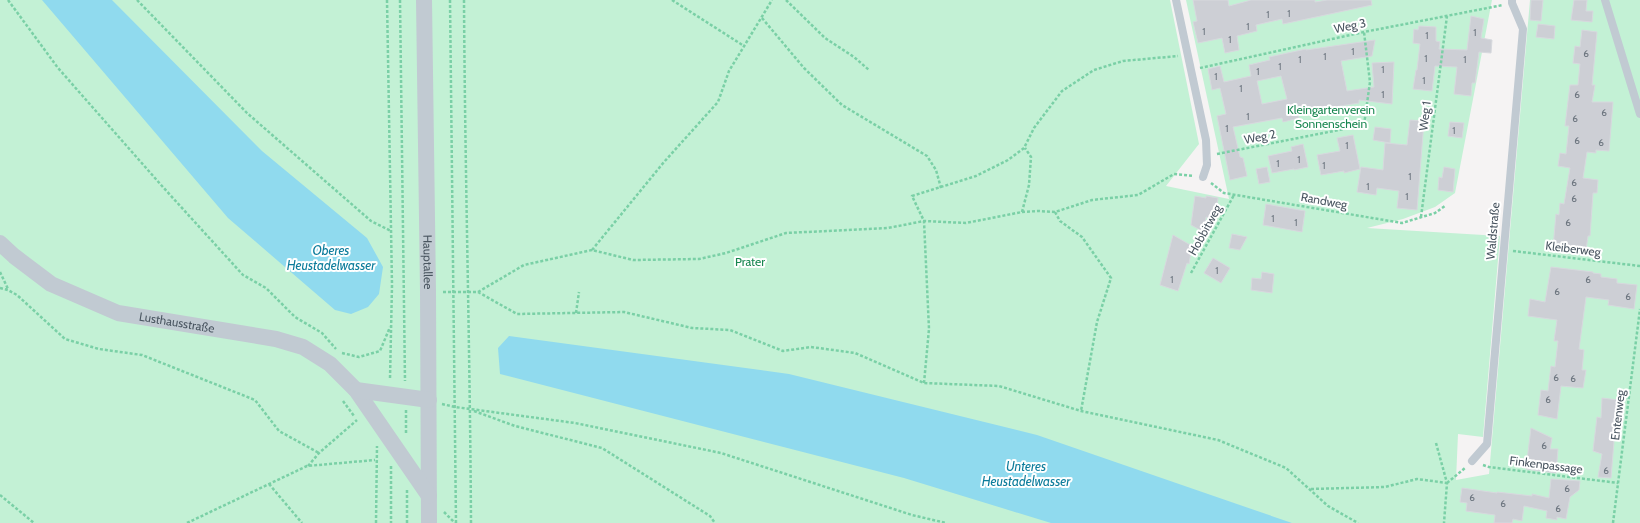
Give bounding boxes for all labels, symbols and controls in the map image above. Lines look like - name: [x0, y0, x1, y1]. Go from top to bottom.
- house number: 1: [1287, 7, 1291, 20]
- house number: 1: [1266, 8, 1270, 21]
- street label: Weg 3: [1333, 15, 1367, 36]
- house number: 1: [1246, 20, 1250, 33]
- house number: 1: [1202, 25, 1206, 38]
- house number: 1: [1473, 26, 1477, 39]
- house number: 1: [1425, 29, 1429, 42]
- house number: 1: [1228, 33, 1232, 46]
- house number: 1: [1351, 45, 1355, 58]
- house number: 6: [1583, 47, 1589, 60]
- house number: 1: [1323, 50, 1327, 63]
- house number: 1: [1424, 52, 1428, 65]
- house number: 1: [1298, 53, 1302, 66]
- house number: 1: [1463, 53, 1467, 66]
- house number: 1: [1278, 60, 1282, 73]
- house number: 1: [1381, 63, 1385, 76]
- house number: 1: [1256, 65, 1260, 78]
- house number: 1: [1214, 70, 1218, 83]
- house number: 1: [1422, 74, 1426, 87]
- house number: 1: [1239, 82, 1243, 95]
- house number: 1: [1381, 88, 1385, 101]
- house number: 6: [1574, 88, 1580, 101]
- street label: Weg 1: [1415, 100, 1434, 132]
- park label: Kleingartenverein Sonnenschein: [1287, 102, 1375, 131]
- house number: 6: [1601, 106, 1607, 119]
- house number: 1: [1246, 110, 1250, 123]
- house number: 6: [1572, 112, 1578, 125]
- house number: 1: [1225, 122, 1229, 135]
- house number: 1: [1452, 124, 1456, 137]
- street label: Weg 2: [1243, 126, 1277, 147]
- house number: 6: [1574, 134, 1580, 147]
- house number: 6: [1598, 136, 1604, 149]
- house number: 1: [1345, 139, 1349, 152]
- house number: 1: [1297, 153, 1301, 166]
- house number: 1: [1276, 157, 1280, 170]
- house number: 1: [1322, 159, 1326, 172]
- house number: 1: [1408, 170, 1412, 183]
- house number: 6: [1571, 176, 1577, 189]
- house number: 1: [1366, 180, 1370, 193]
- street label: Randweg: [1300, 189, 1350, 212]
- house number: 1: [1405, 190, 1409, 203]
- house number: 6: [1571, 192, 1577, 205]
- street label: Hobbitweg: [1185, 201, 1225, 258]
- street label: Waldstraße: [1483, 202, 1502, 260]
- house number: 1: [1271, 212, 1275, 225]
- house number: 1: [1294, 216, 1298, 229]
- house number: 6: [1565, 216, 1571, 229]
- street label: Hauptallee: [420, 234, 436, 289]
- street label: Kleiberweg: [1545, 238, 1603, 259]
- water label: Oberes Heustadelwasser: [287, 242, 376, 273]
- park label: Prater: [735, 254, 765, 269]
- house number: 1: [1215, 264, 1219, 277]
- house number: 1: [1170, 273, 1174, 286]
- house number: 6: [1585, 273, 1591, 286]
- house number: 6: [1554, 285, 1560, 298]
- house number: 6: [1625, 290, 1631, 303]
- street label: Lusthausstraße: [138, 309, 216, 336]
- house number: 6: [1553, 371, 1559, 384]
- house number: 6: [1570, 372, 1576, 385]
- street label: Entenweg: [1607, 388, 1628, 441]
- house number: 6: [1545, 393, 1551, 406]
- house number: 6: [1541, 439, 1547, 452]
- street label: Finkenpassage: [1509, 453, 1584, 476]
- water label: Unteres Heustadelwasser: [982, 458, 1071, 489]
- house number: 6: [1603, 464, 1609, 477]
- house number: 6: [1564, 482, 1570, 495]
- house number: 6: [1469, 491, 1475, 504]
- house number: 6: [1500, 497, 1506, 510]
- house number: 6: [1555, 502, 1561, 515]

